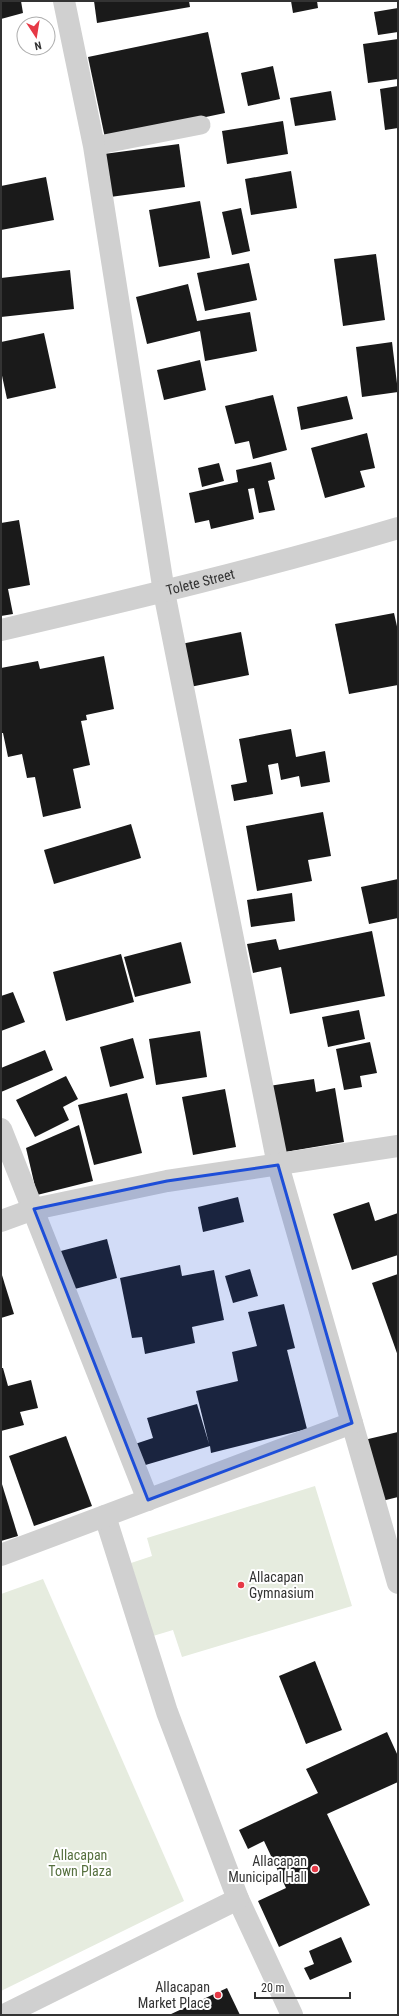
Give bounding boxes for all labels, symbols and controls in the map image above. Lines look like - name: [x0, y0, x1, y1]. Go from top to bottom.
- north arrow: [16, 16, 56, 56]
- text: N: [33, 38, 43, 52]
- street label: Tolete Street: [164, 566, 236, 598]
- place label: Allacapan Gymnasium: [249, 1569, 314, 1601]
- marker: Allacapan Gymnasium: [236, 1580, 246, 1590]
- park label: Allacapan Town Plaza: [48, 1847, 112, 1879]
- place label: Allacapan Municipal Hall: [228, 1853, 307, 1885]
- marker: Allacapan Municipal Hall: [310, 1864, 320, 1874]
- scale bar: [255, 1974, 350, 2000]
- place label: Allacapan Market Place: [138, 1979, 210, 2011]
- text: 20 m: [261, 1981, 285, 1995]
- marker: Allacapan Market Place: [213, 1990, 223, 2000]

